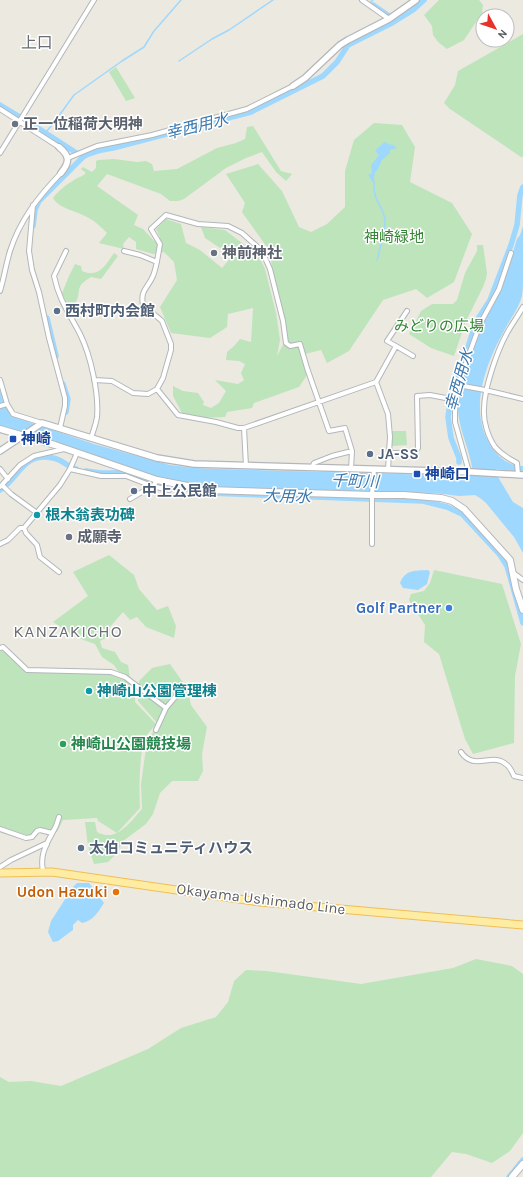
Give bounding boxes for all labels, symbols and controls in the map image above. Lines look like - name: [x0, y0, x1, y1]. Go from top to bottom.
- north arrow: [475, 8, 515, 48]
- text: N: [495, 27, 510, 41]
- district label: 上口: [21, 33, 53, 52]
- water label: 幸西用水: [164, 109, 232, 143]
- place label: 正一位稲荷大明神: [23, 115, 143, 133]
- marker: 正一位稲荷大明神: [10, 119, 20, 129]
- park label: 神崎緑地: [364, 228, 424, 246]
- place label: 神前神社: [221, 244, 282, 262]
- marker: 神前神社: [209, 248, 219, 258]
- place label: 西村町内会館: [65, 302, 155, 320]
- marker: 西村町内会館: [52, 306, 62, 316]
- park label: みどりの広場: [394, 317, 484, 335]
- water label: 幸西用水: [441, 345, 478, 413]
- place label: 神崎: [20, 430, 51, 448]
- marker: 神崎: [8, 434, 18, 444]
- place label: JA-SS: [378, 445, 419, 463]
- marker: JA-SS: [365, 449, 375, 459]
- place label: 神崎口: [424, 465, 470, 483]
- marker: 神崎口: [412, 469, 422, 479]
- water label: 千町川: [331, 471, 381, 491]
- place label: 中上公民館: [142, 482, 217, 500]
- marker: 中上公民館: [129, 486, 139, 496]
- water label: 大用水: [263, 486, 313, 506]
- place label: 根木翁表功碑: [45, 506, 135, 524]
- marker: 根木翁表功碑: [32, 510, 42, 520]
- place label: 成願寺: [77, 528, 122, 546]
- marker: 成願寺: [64, 532, 74, 542]
- place label: Golf Partner: [356, 599, 441, 617]
- marker: Golf Partner: [444, 603, 454, 613]
- district label: KANZAKICHO: [13, 621, 123, 641]
- place label: 神崎山公園管理棟: [96, 682, 217, 700]
- marker: 神崎山公園管理棟: [84, 686, 94, 696]
- place label: 神崎山公園競技場: [70, 735, 191, 753]
- marker: 神崎山公園競技場: [58, 739, 68, 749]
- place label: 太伯コミュニティハウス: [89, 839, 253, 857]
- marker: 太伯コミュニティハウス: [76, 843, 86, 853]
- street label: Okayama Ushimado Line: [176, 880, 346, 918]
- place label: Udon Hazuki: [17, 883, 108, 901]
- marker: Udon Hazuki: [111, 887, 121, 897]

